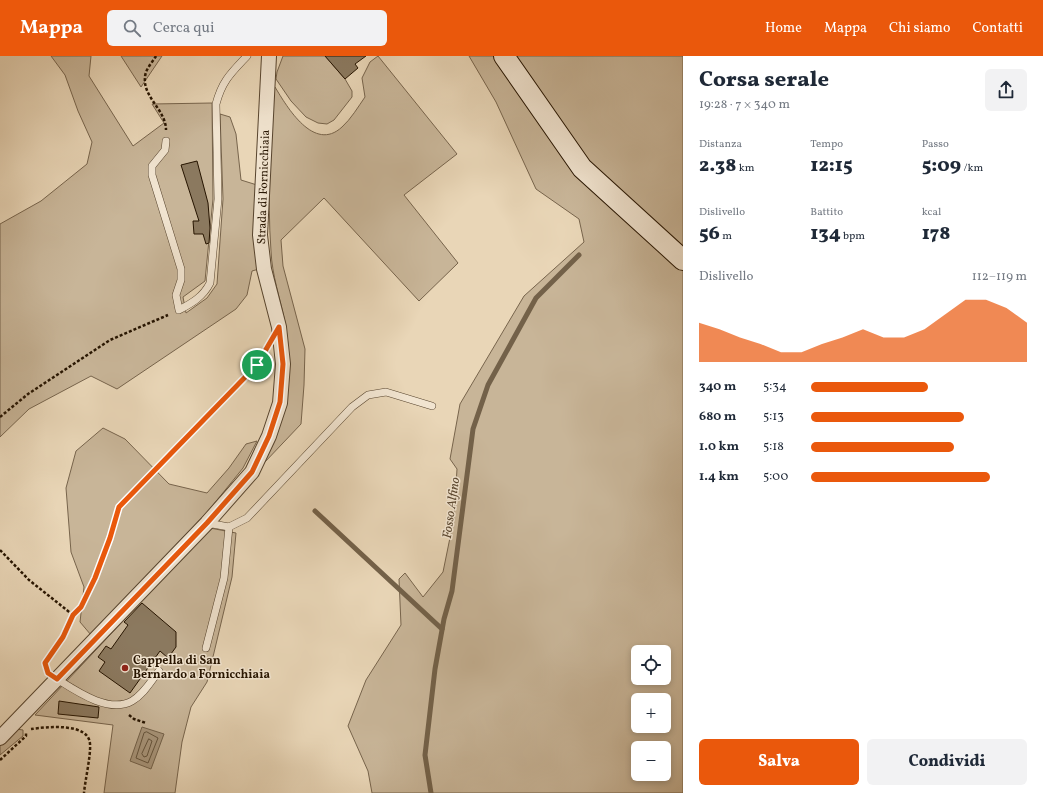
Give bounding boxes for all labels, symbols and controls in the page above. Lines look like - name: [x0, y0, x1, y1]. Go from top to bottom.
- search box: [107, 10, 387, 46]
- text: Mappa: [20, 15, 83, 41]
- icon: search: [121, 17, 143, 39]
- text: Cerca qui: [153, 18, 214, 39]
- text: Home: [765, 19, 802, 38]
- text: Mappa: [824, 19, 867, 38]
- text: Chi siamo: [889, 19, 950, 38]
- text: Contatti: [972, 19, 1023, 38]
- text: Corsa serale: [699, 65, 829, 96]
- button: share: [985, 69, 1027, 111]
- text: 19:28 · 7 × 340 m: [699, 96, 790, 114]
- street label: Strada di Fornicchiaia: [254, 129, 274, 245]
- text: Distanza: [699, 137, 742, 152]
- text: Tempo: [810, 137, 843, 152]
- text: Passo: [922, 137, 949, 152]
- text: 2.38: [699, 152, 737, 180]
- text: 12:15: [810, 152, 853, 180]
- text: 5:09: [922, 152, 961, 180]
- text: km: [737, 161, 754, 176]
- text: /km: [961, 161, 983, 176]
- text: Dislivello: [699, 205, 745, 220]
- text: Battito: [810, 205, 843, 220]
- text: kcal: [922, 205, 941, 220]
- text: 56: [699, 220, 720, 248]
- text: 134: [810, 220, 841, 248]
- text: 178: [922, 220, 950, 248]
- text: m: [720, 229, 732, 244]
- text: bpm: [841, 229, 865, 244]
- text: Dislivello: [699, 268, 753, 286]
- text: 112–119 m: [972, 268, 1027, 286]
- pin: [240, 348, 274, 382]
- icon: arrive: [246, 354, 268, 376]
- text: 340 m: [699, 378, 736, 396]
- text: 5:34: [763, 378, 787, 396]
- text: 680 m: [699, 408, 736, 426]
- text: 5:13: [763, 408, 784, 426]
- text: 1.0 km: [699, 438, 739, 456]
- text: 5:18: [763, 438, 784, 456]
- text: 1.4 km: [699, 468, 739, 486]
- text: 5:00: [763, 468, 788, 486]
- water label: Fosso Alfino: [439, 476, 465, 540]
- map controls: [631, 645, 671, 781]
- button: locate: [631, 645, 671, 685]
- place label: Cappella di San Bernardo a Fornicchiaia: [133, 653, 270, 683]
- marker: Cappella di San Bernardo a Fornicchiaia: [120, 663, 130, 673]
- button: +: [631, 693, 671, 733]
- button: Salva: [699, 739, 859, 785]
- button: Condividi: [867, 739, 1027, 785]
- button: −: [631, 741, 671, 781]

